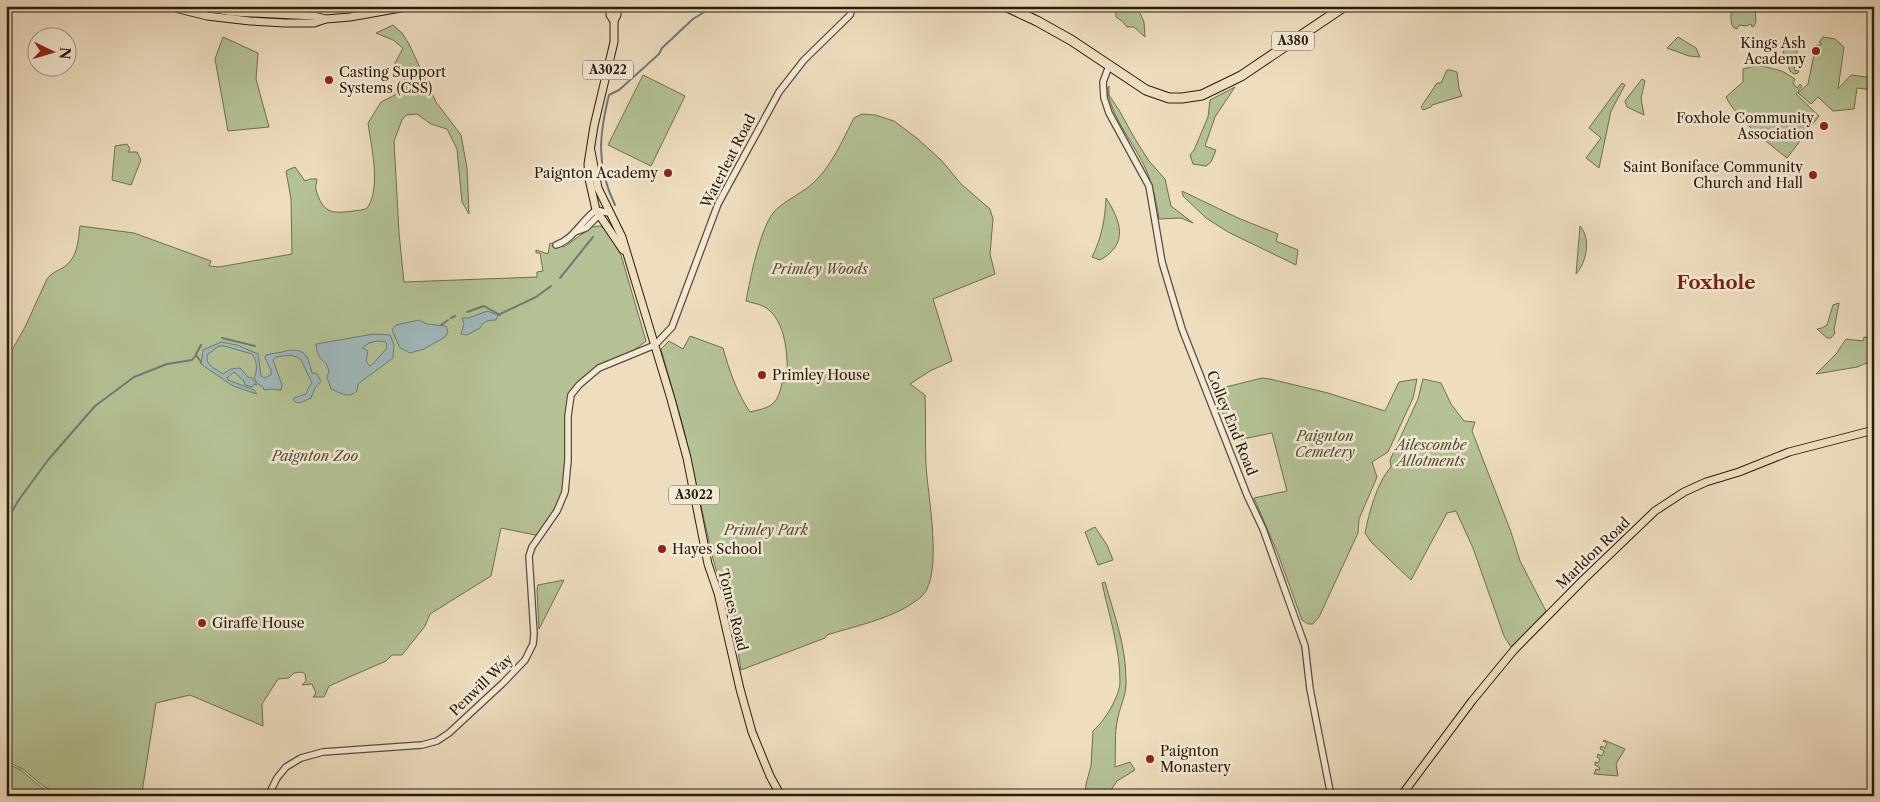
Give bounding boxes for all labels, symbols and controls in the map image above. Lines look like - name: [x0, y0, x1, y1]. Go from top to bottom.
- north arrow: [28, 28, 78, 78]
- road number: A380: [1272, 31, 1314, 50]
- place label: Kings Ash Academy: [1740, 34, 1806, 68]
- marker: Kings Ash Academy: [1810, 45, 1822, 57]
- text: N: [55, 46, 74, 60]
- road number: A3022: [583, 60, 633, 80]
- place label: Casting Support Systems (CSS): [339, 63, 446, 97]
- marker: Casting Support Systems (CSS): [323, 74, 335, 86]
- place label: Foxhole Community Association: [1676, 109, 1814, 143]
- street label: Waterleat Road: [696, 111, 760, 212]
- marker: Foxhole Community Association: [1818, 120, 1830, 132]
- place label: Saint Boniface Community Church and Hall: [1623, 158, 1803, 192]
- place label: Paignton Academy: [534, 164, 658, 182]
- marker: Paignton Academy: [662, 167, 674, 179]
- marker: Saint Boniface Community Church and Hall: [1807, 169, 1819, 181]
- park label: Primley Woods: [771, 260, 869, 278]
- district label: Foxhole: [1676, 271, 1756, 294]
- place label: Primley House: [772, 366, 870, 384]
- street label: Colley End Road: [1203, 368, 1261, 479]
- marker: Primley House: [756, 369, 768, 381]
- park label: Paignton Cemetery: [1295, 427, 1355, 461]
- park label: Ailescombe Allotments: [1393, 436, 1468, 470]
- park label: Paignton Zoo: [271, 447, 358, 465]
- road number: A3022: [669, 486, 719, 504]
- street label: Marldon Road: [1552, 513, 1634, 593]
- park label: Primley Park: [723, 521, 809, 539]
- place label: Hayes School: [672, 540, 762, 558]
- marker: Hayes School: [656, 543, 668, 555]
- street label: Totnes Road: [714, 567, 752, 653]
- place label: Giraffe House: [212, 614, 305, 632]
- marker: Giraffe House: [196, 617, 208, 629]
- street label: Penwill Way: [445, 650, 517, 720]
- place label: Paignton Monastery: [1160, 742, 1231, 776]
- marker: Paignton Monastery: [1144, 753, 1156, 765]

